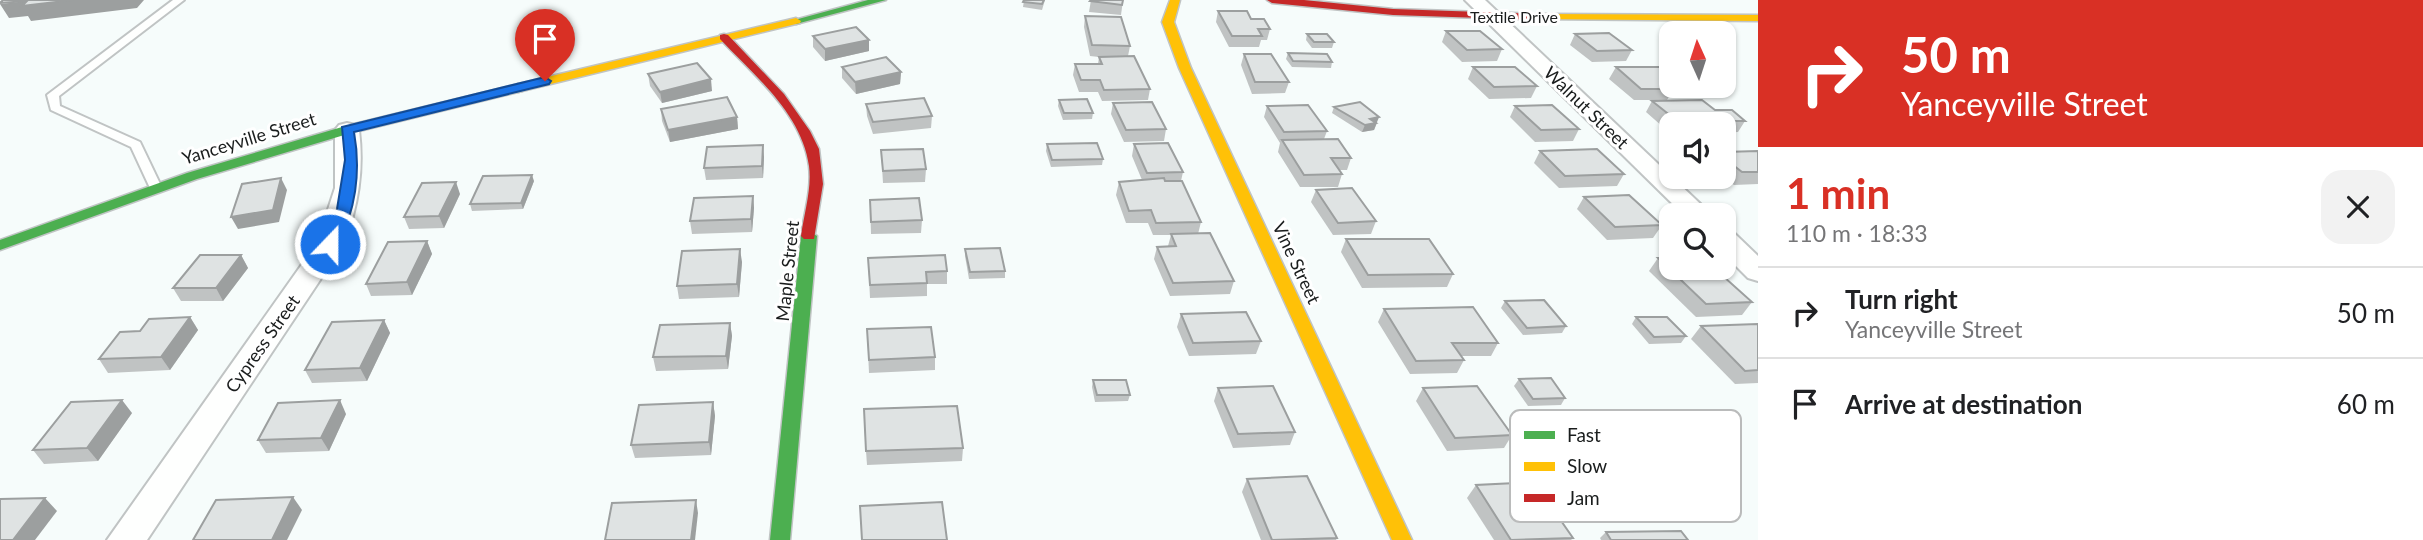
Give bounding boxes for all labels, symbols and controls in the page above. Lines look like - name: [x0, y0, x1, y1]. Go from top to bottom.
- street label: Textile Drive: [1470, 7, 1558, 26]
- pin: [515, 9, 575, 81]
- icon: arrive: [526, 20, 564, 58]
- north arrow: [1659, 21, 1736, 98]
- map controls: [1659, 21, 1736, 280]
- text: 50 m: [1901, 25, 2011, 83]
- icon: right: [1786, 28, 1877, 119]
- street label: Walnut Street: [1540, 61, 1634, 154]
- text: Yanceyville Street: [1901, 84, 2148, 123]
- street label: Yanceyville Street: [179, 107, 319, 169]
- button: sound: [1659, 112, 1736, 189]
- text: 1 min: [1786, 168, 1890, 218]
- button: close: [2321, 170, 2395, 244]
- button: search: [1659, 203, 1736, 280]
- position arrow: [293, 207, 367, 281]
- street label: Vine Street: [1268, 218, 1326, 308]
- street label: Maple Street: [771, 219, 803, 322]
- text: 110 m · 18:33: [1786, 219, 1928, 247]
- text: Turn right: [1845, 283, 1958, 315]
- street label: Cypress Street: [220, 290, 304, 397]
- icon: right: [1786, 294, 1824, 332]
- text: 50 m: [2337, 297, 2395, 329]
- text: Yanceyville Street: [1845, 315, 2022, 343]
- icon: arrive: [1786, 385, 1824, 423]
- text: Arrive at destination: [1845, 388, 2082, 420]
- text: 60 m: [2337, 388, 2395, 420]
- legend: [1510, 410, 1741, 522]
- text: Fast: [1567, 423, 1601, 446]
- text: Slow: [1567, 454, 1607, 477]
- text: Jam: [1567, 486, 1600, 509]

